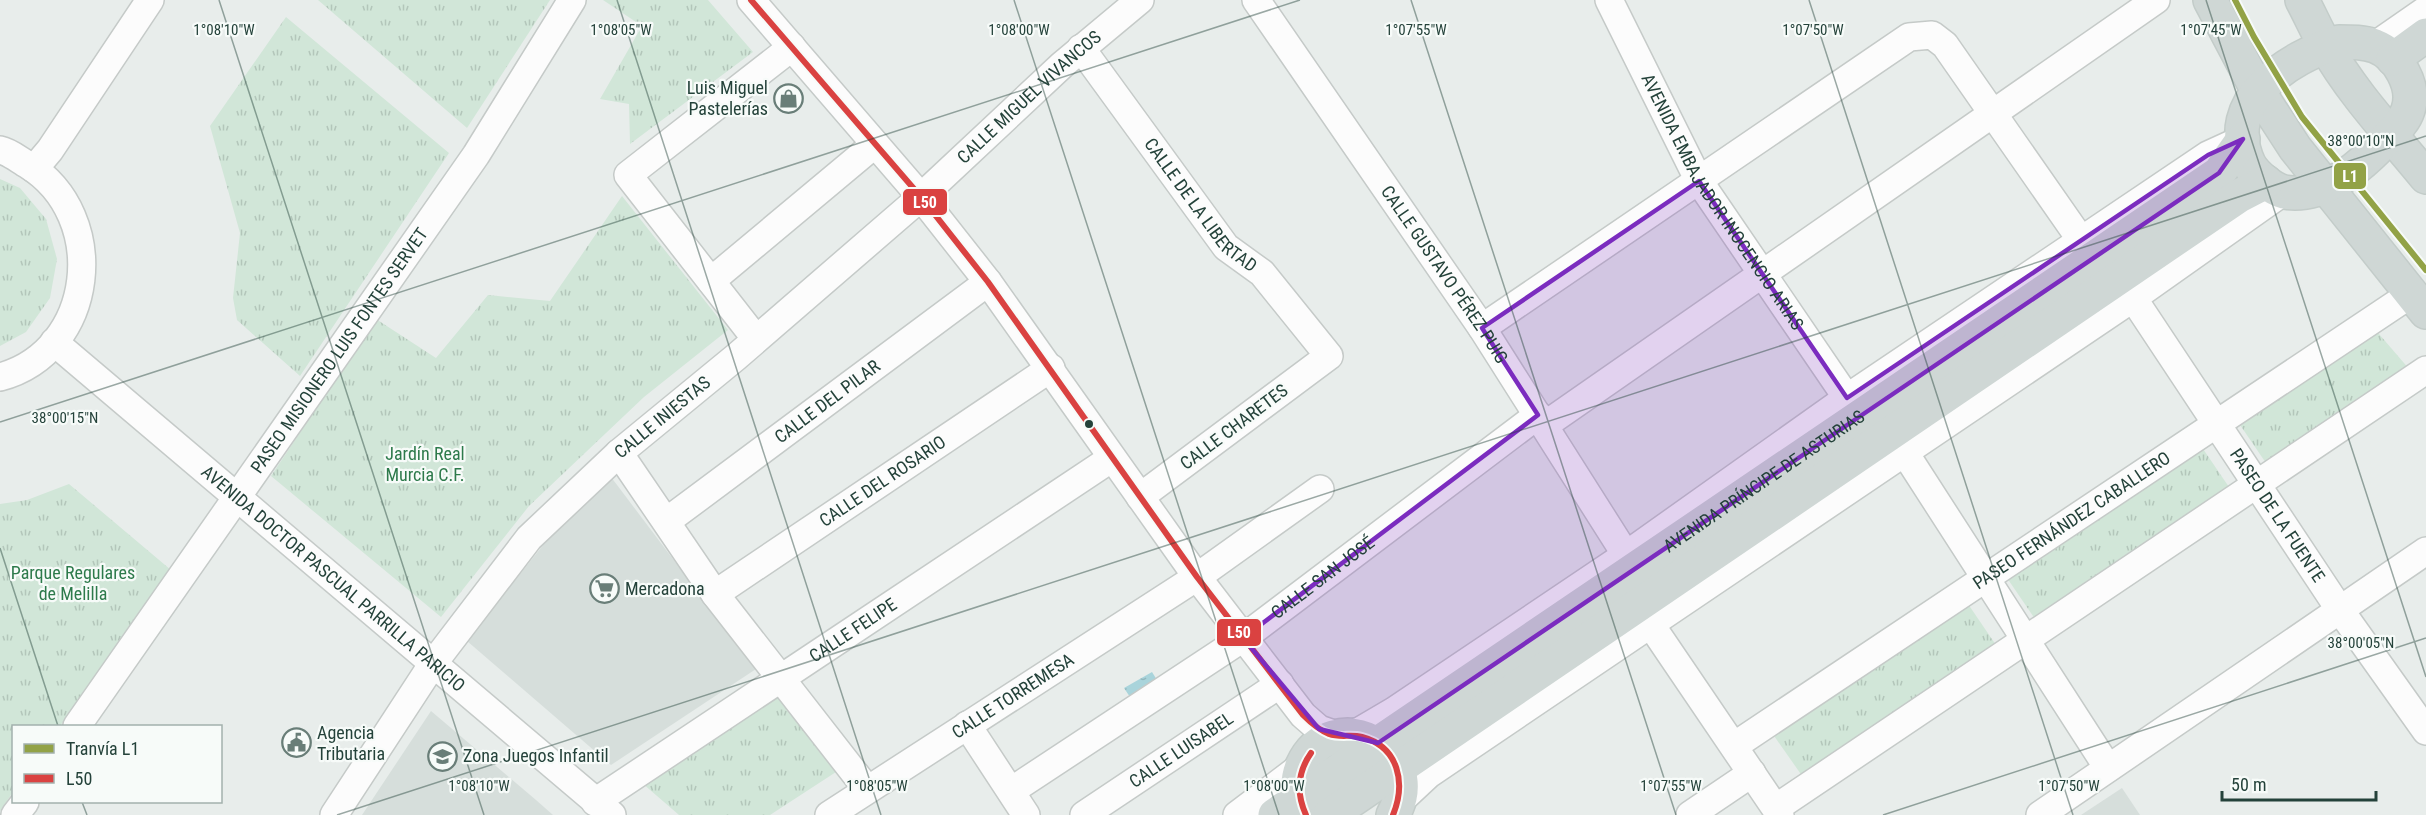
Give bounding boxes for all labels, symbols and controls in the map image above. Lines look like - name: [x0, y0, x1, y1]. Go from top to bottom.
- text: 1°08'10"W: [193, 21, 255, 39]
- text: 1°08'05"W: [590, 21, 652, 39]
- text: 1°08'00"W: [988, 21, 1050, 39]
- text: 1°07'55"W: [1385, 21, 1447, 39]
- text: 1°07'50"W: [1782, 21, 1844, 39]
- text: 1°07'45"W: [2180, 21, 2242, 39]
- street label: CALLE MIGUEL VIVANCOS: [953, 26, 1105, 168]
- street label: AVENIDA EMBAJADOR INOCENCIO ARIAS: [1637, 70, 1808, 334]
- place label: Luis Miguel Pastelerías: [687, 77, 768, 119]
- shop icon: Luis Miguel Pastelerías: [773, 82, 805, 114]
- text: 38°00'10"N: [2328, 132, 2394, 150]
- street label: CALLE DE LA LIBERTAD: [1140, 134, 1261, 276]
- line badge: L1: [2333, 162, 2367, 190]
- text: L1: [2342, 167, 2358, 186]
- street label: CALLE GUSTAVO PÉREZ PUIG: [1377, 181, 1513, 367]
- line badge: L50: [902, 188, 948, 216]
- text: L50: [913, 193, 937, 212]
- street label: PASEO MISIONERO LUIS FONTES SERVET: [246, 224, 432, 477]
- street label: CALLE DEL PILAR: [770, 355, 884, 447]
- street label: CALLE INIESTAS: [610, 372, 714, 462]
- street label: CALLE CHARETES: [1176, 379, 1292, 474]
- street label: AVENIDA PRÍNCIPE DE ASTURIAS: [1659, 405, 1868, 557]
- text: 38°00'15"N: [32, 409, 98, 427]
- unlabelled marker: [1083, 418, 1095, 430]
- street label: CALLE DEL ROSARIO: [815, 431, 950, 531]
- park label: Jardín Real Murcia C.F.: [385, 443, 465, 485]
- street label: PASEO DE LA FUENTE: [2226, 444, 2330, 586]
- street label: PASEO FERNÁNDEZ CABALLERO: [1969, 447, 2174, 593]
- street label: AVENIDA DOCTOR PASCUAL PARRILLA PARICIO: [198, 461, 470, 696]
- street label: CALLE SAN JOSÉ: [1267, 532, 1378, 623]
- park label: Parque Regulares de Melilla: [11, 562, 135, 604]
- supermarket icon: Mercadona: [588, 573, 620, 605]
- place label: Mercadona: [625, 578, 705, 599]
- street label: CALLE FELIPE: [805, 593, 900, 666]
- line badge: L50: [1216, 618, 1262, 647]
- text: L50: [1227, 623, 1251, 642]
- text: 38°00'05"N: [2328, 634, 2394, 652]
- street label: CALLE TORREMESA: [948, 648, 1078, 743]
- street label: CALLE LUISABEL: [1125, 707, 1237, 792]
- place label: Agencia Tributaria: [317, 722, 385, 764]
- legend: [12, 725, 222, 803]
- public building icon: Agencia Tributaria: [280, 727, 312, 759]
- text: Tranvía L1: [66, 738, 139, 759]
- school or university icon: Zona Juegos Infantil: [426, 740, 458, 772]
- place label: Zona Juegos Infantil: [463, 745, 609, 766]
- scale bar: [2222, 764, 2376, 802]
- text: L50: [66, 768, 92, 789]
- text: 50 m: [2231, 774, 2266, 795]
- text: 1°08'10"W: [448, 777, 510, 795]
- text: 1°08'05"W: [846, 777, 908, 795]
- text: 1°08'00"W: [1243, 777, 1305, 795]
- text: 1°07'55"W: [1640, 777, 1702, 795]
- text: 1°07'50"W: [2038, 777, 2100, 795]

